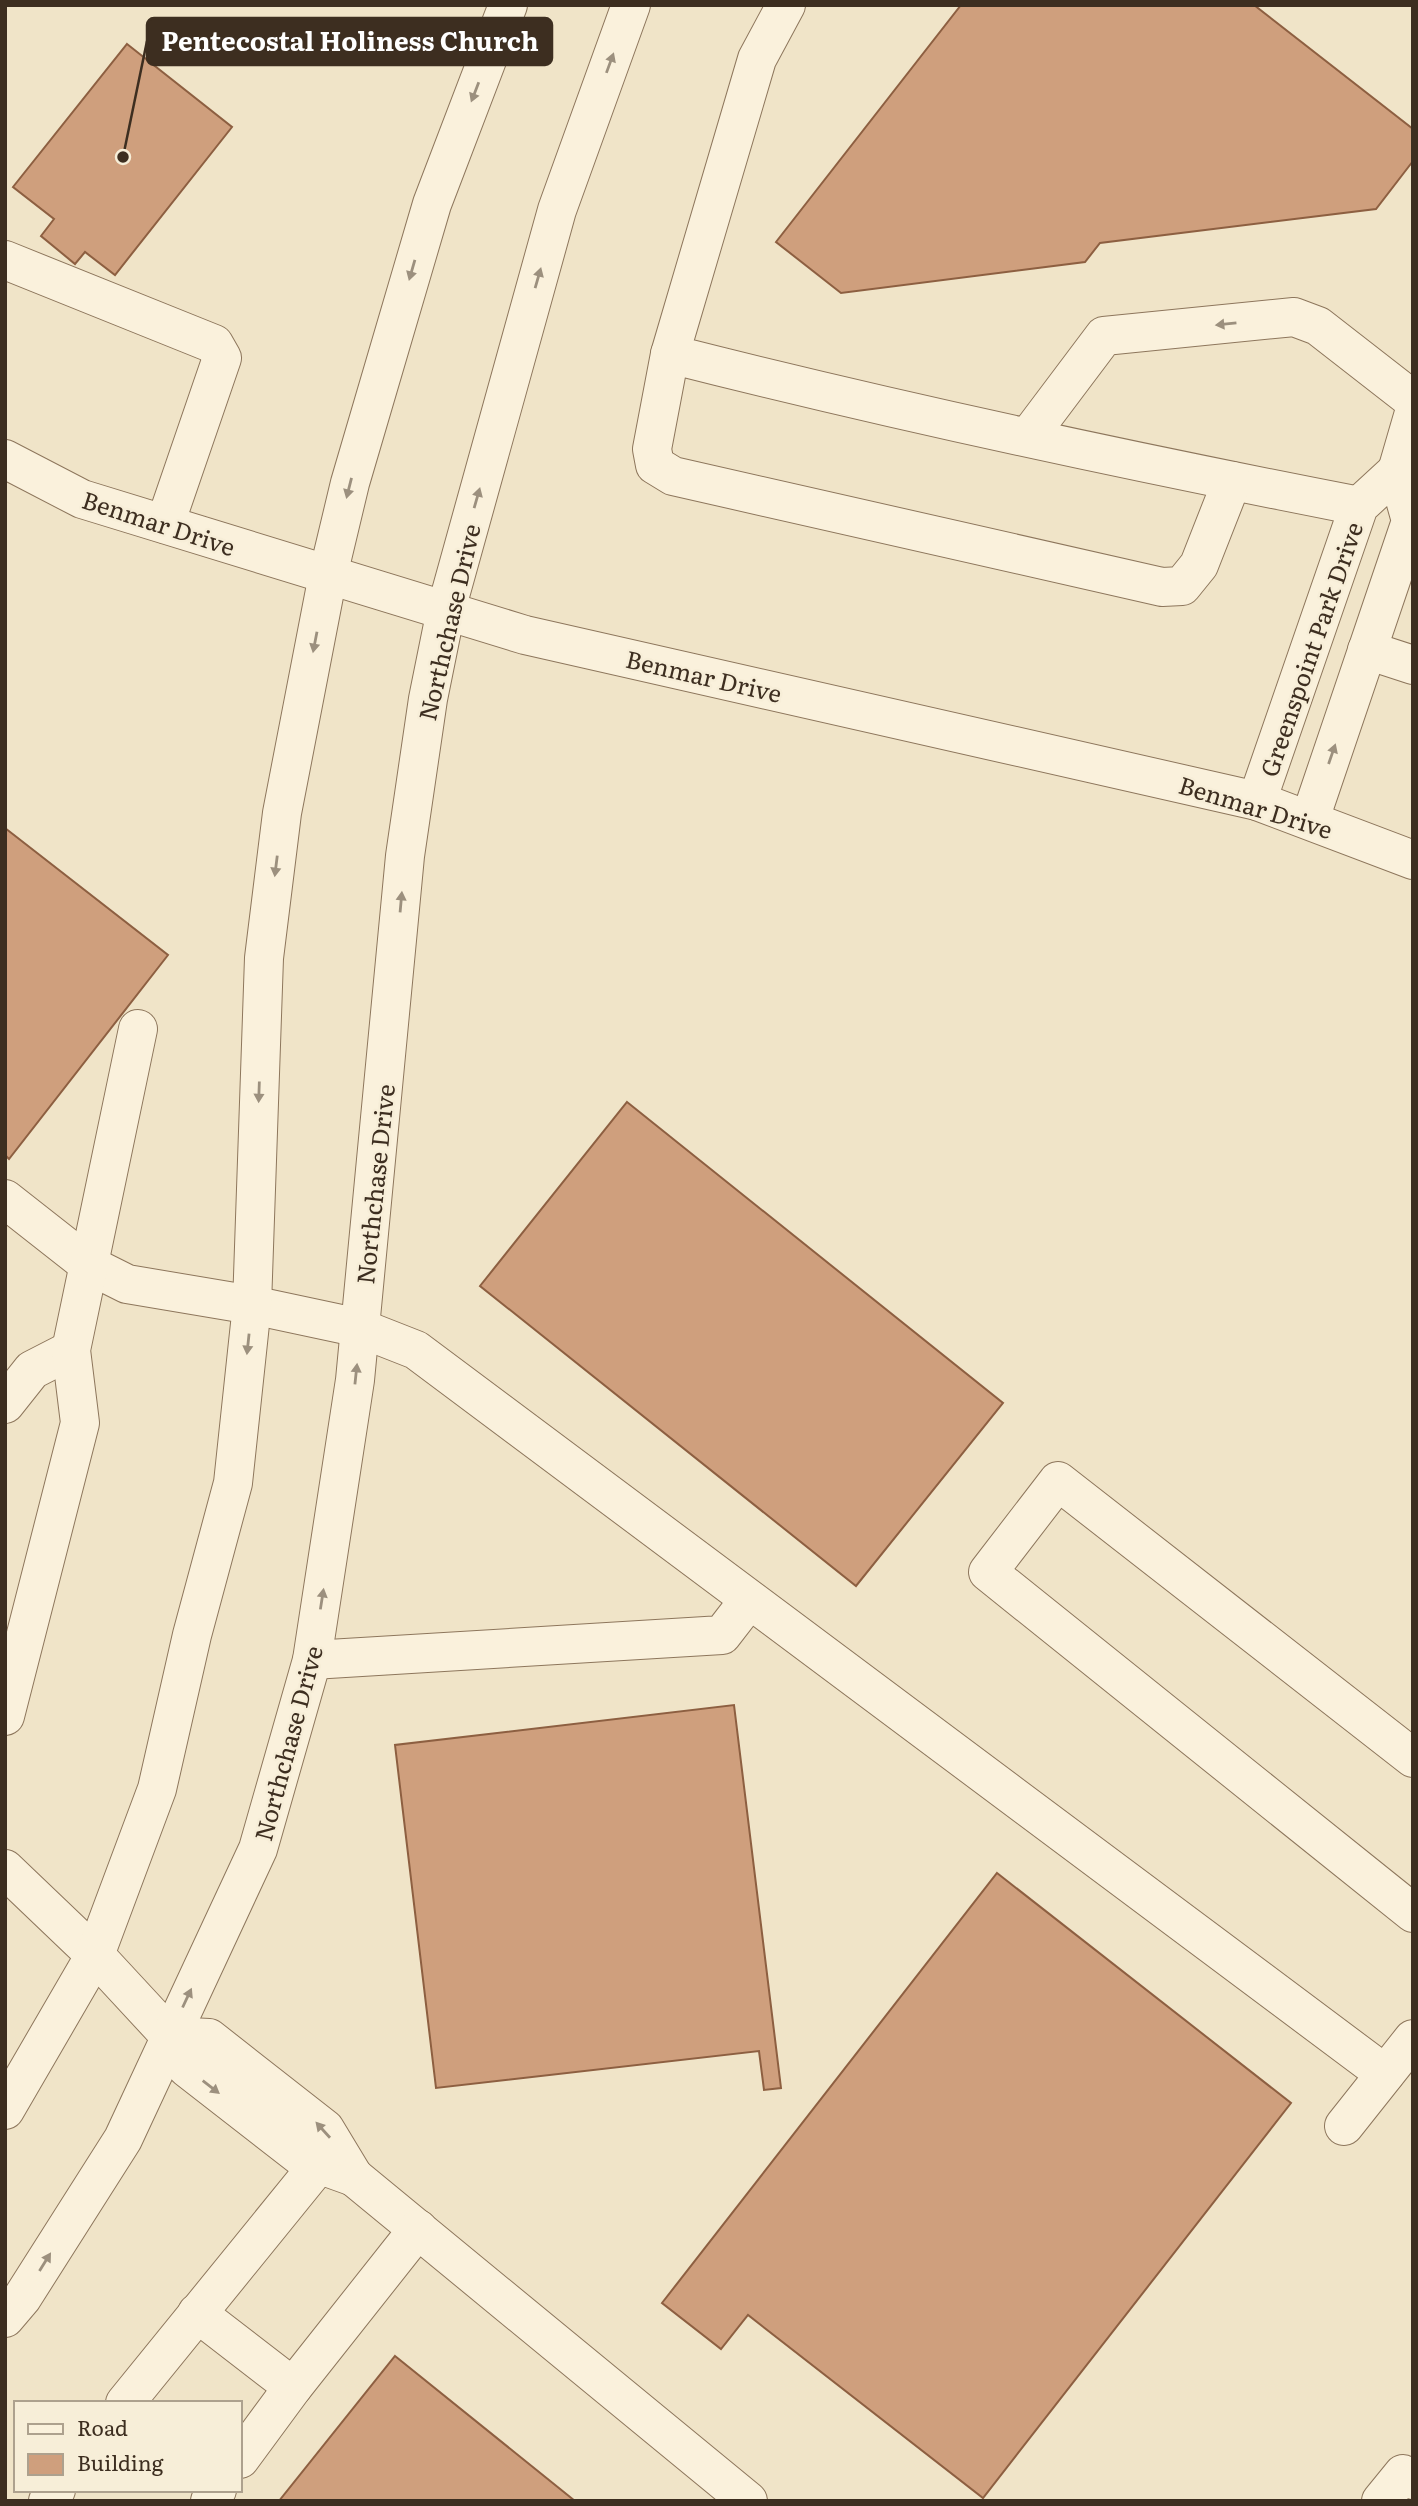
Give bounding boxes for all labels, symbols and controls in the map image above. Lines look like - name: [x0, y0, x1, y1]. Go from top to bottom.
- callout: Pentecostal Holiness Church: [147, 18, 552, 65]
- text: Pentecostal Holiness Church: [161, 20, 539, 59]
- one-way arrow: [605, 52, 616, 73]
- one-way arrow: [469, 81, 480, 102]
- one-way arrow: [407, 260, 417, 281]
- one-way arrow: [534, 268, 544, 289]
- one-way arrow: [1215, 319, 1237, 330]
- one-way arrow: [343, 477, 354, 499]
- street label: Benmar Drive: [78, 481, 240, 563]
- one-way arrow: [473, 487, 483, 508]
- street label: Greenspoint Park Drive: [1250, 517, 1370, 781]
- street label: Northchase Drive: [408, 520, 488, 724]
- one-way arrow: [310, 631, 321, 653]
- street label: Benmar Drive: [623, 640, 785, 710]
- one-way arrow: [1327, 743, 1338, 764]
- street label: Benmar Drive: [1175, 766, 1337, 846]
- one-way arrow: [270, 855, 281, 877]
- one-way arrow: [396, 891, 407, 913]
- one-way arrow: [253, 1082, 264, 1104]
- street label: Northchase Drive: [346, 1082, 402, 1286]
- one-way arrow: [242, 1333, 253, 1355]
- one-way arrow: [350, 1363, 361, 1385]
- one-way arrow: [317, 1588, 328, 1610]
- street label: Northchase Drive: [244, 1641, 330, 1845]
- one-way arrow: [182, 1988, 193, 2008]
- one-way arrow: [202, 2080, 220, 2095]
- one-way arrow: [315, 2121, 331, 2139]
- one-way arrow: [38, 2253, 51, 2272]
- legend: [14, 2401, 242, 2492]
- text: Road: [77, 2411, 128, 2442]
- text: Building: [77, 2446, 164, 2477]

